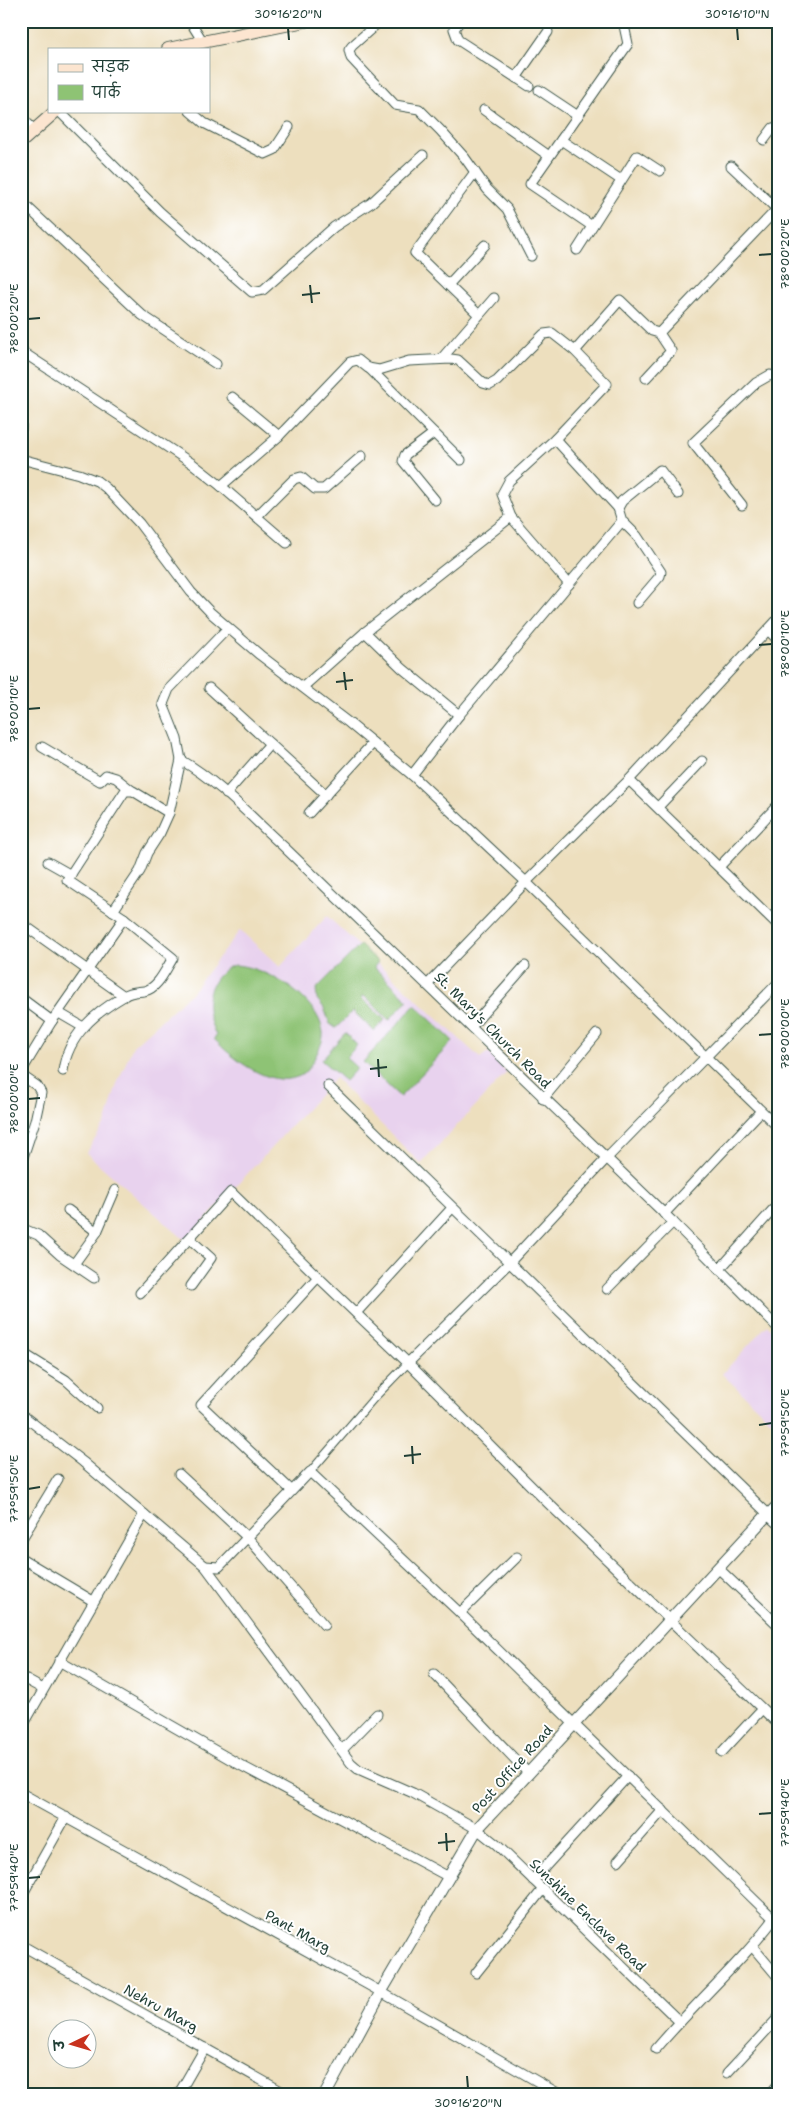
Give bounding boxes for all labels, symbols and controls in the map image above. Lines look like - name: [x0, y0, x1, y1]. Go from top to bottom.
- text: 30°16'20"N: [254, 6, 322, 22]
- text: 30°16'10"N: [704, 6, 770, 22]
- legend: [48, 48, 210, 112]
- text: सड़क: [91, 57, 130, 77]
- text: पार्क: [91, 81, 122, 103]
- text: 78°00'20"E: [777, 219, 793, 289]
- text: 78°00'20"E: [6, 284, 22, 354]
- text: 78°00'10"E: [777, 610, 793, 678]
- text: 78°00'10"E: [6, 675, 22, 743]
- street label: St. Mary's Church Road: [431, 968, 555, 1092]
- text: 78°00'00"E: [777, 998, 793, 1070]
- text: 78°00'00"E: [6, 1063, 22, 1135]
- text: 77°59'50"E: [777, 1389, 793, 1457]
- text: 77°59'50"E: [6, 1455, 22, 1523]
- street label: Post Office Road: [468, 1721, 557, 1817]
- text: 77°59'40"E: [777, 1778, 793, 1848]
- text: 77°59'40"E: [6, 1843, 22, 1913]
- street label: Sunshine Enclave Road: [526, 1855, 650, 1976]
- street label: Pant Marg: [262, 1906, 334, 1956]
- street label: Nehru Marg: [121, 1980, 201, 2036]
- north arrow: [48, 2018, 98, 2068]
- text: उ: [50, 2038, 69, 2053]
- text: 30°16'20"N: [434, 2095, 502, 2111]

